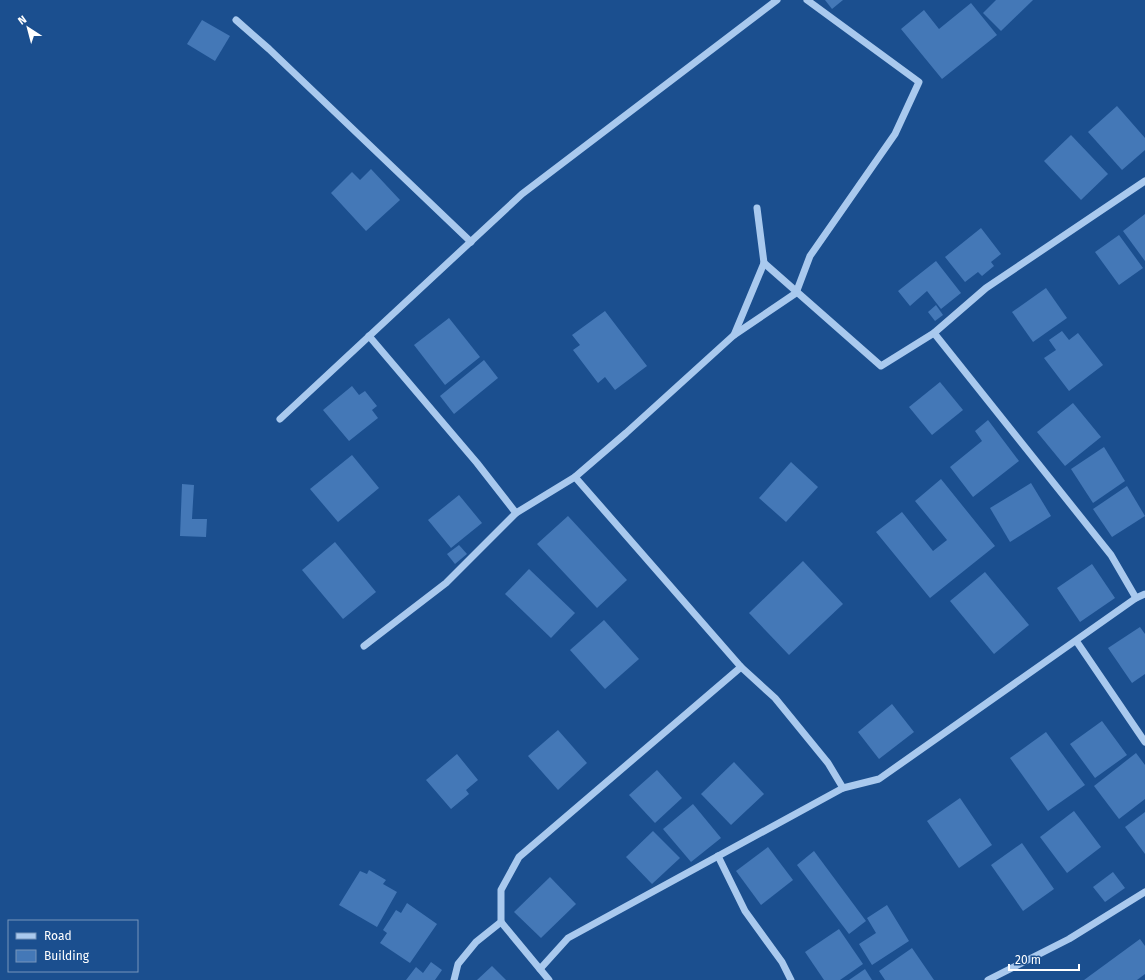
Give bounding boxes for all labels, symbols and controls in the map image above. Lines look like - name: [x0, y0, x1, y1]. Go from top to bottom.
- north arrow: [8, 8, 48, 48]
- text: N: [16, 13, 29, 28]
- legend: [8, 920, 138, 972]
- text: Road: [44, 929, 72, 943]
- scale bar: [1009, 946, 1079, 972]
- text: Building: [44, 949, 90, 963]
- text: 20 m: [1015, 953, 1041, 967]

